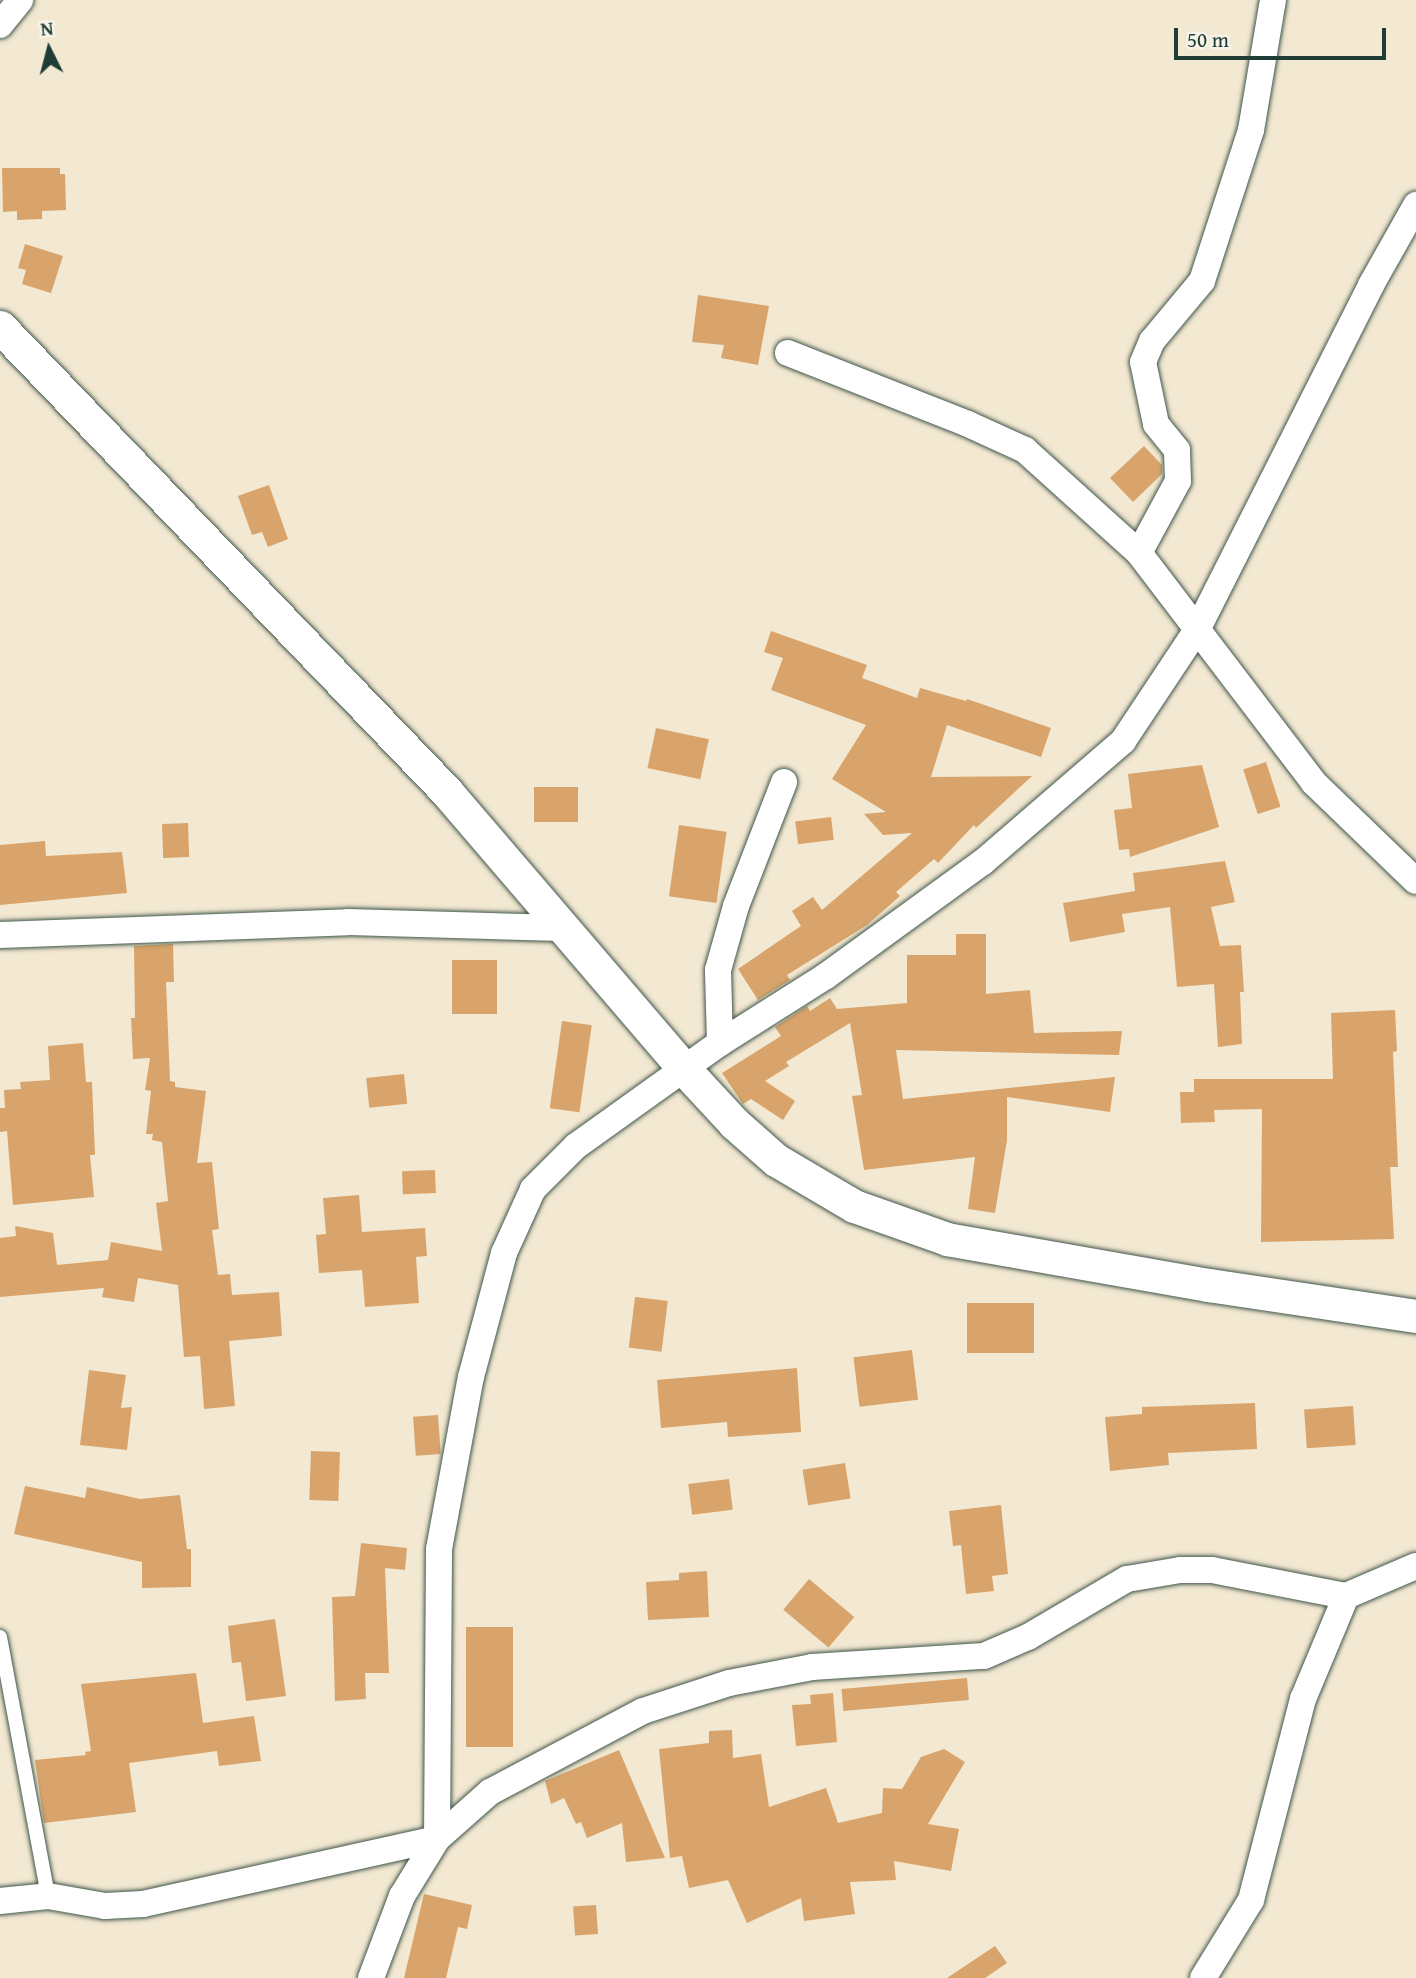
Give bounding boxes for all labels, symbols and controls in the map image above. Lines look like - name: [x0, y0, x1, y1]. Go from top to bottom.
- north arrow: [14, 14, 84, 84]
- text: N: [39, 14, 55, 43]
- scale bar: [1178, 14, 1390, 58]
- text: 50 m: [1187, 24, 1229, 55]

